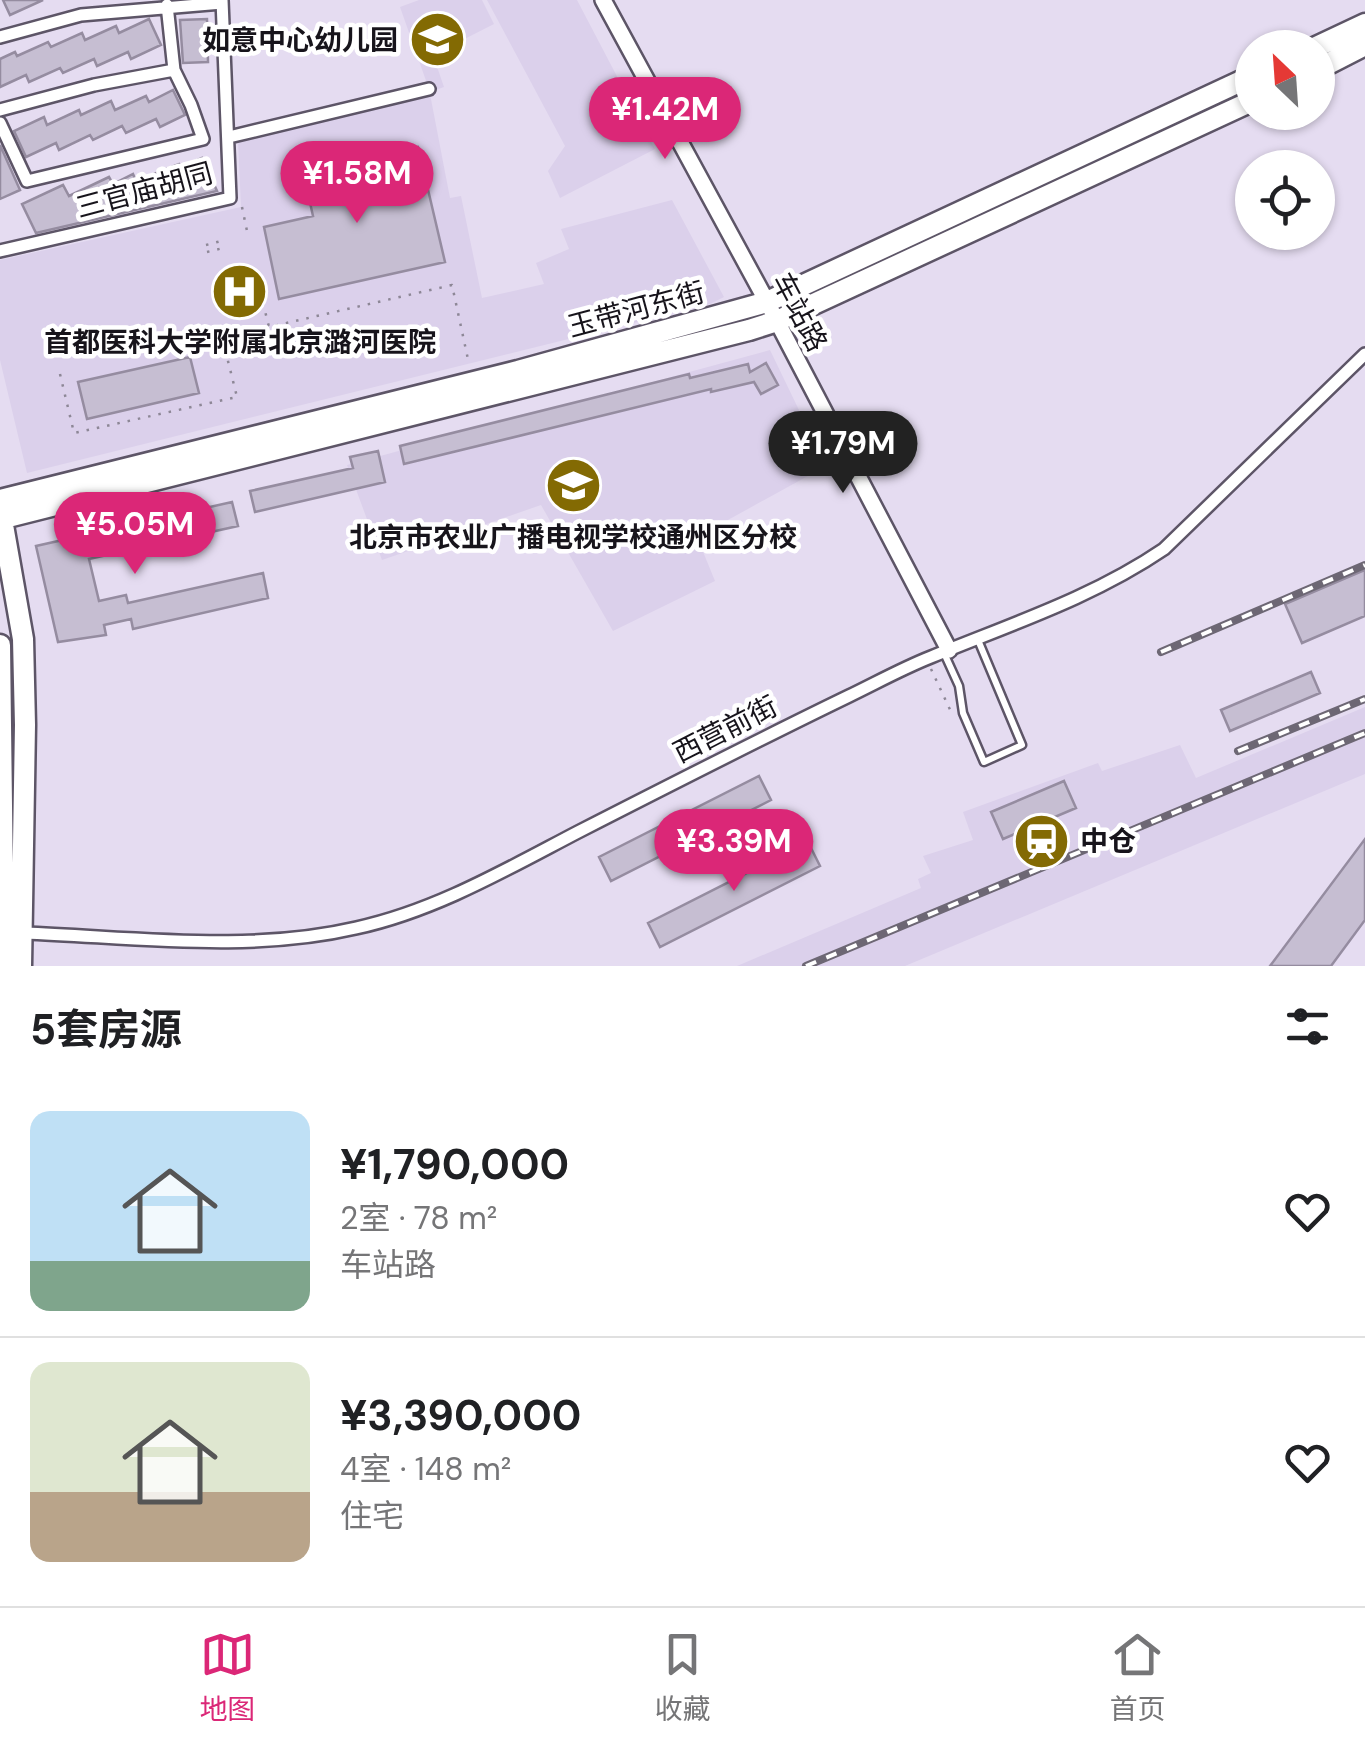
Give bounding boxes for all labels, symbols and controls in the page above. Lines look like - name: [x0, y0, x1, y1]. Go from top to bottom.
- school or university icon: 如意中心幼儿园: [407, 10, 467, 70]
- place label: 如意中心幼儿园: [202, 22, 398, 59]
- north arrow: [1235, 30, 1335, 130]
- map controls: [1235, 30, 1335, 250]
- pin: ¥1.42M: [584, 77, 746, 162]
- text: ¥1.42M: [611, 88, 719, 130]
- pin: ¥1.58M: [276, 141, 438, 226]
- button: locate: [1235, 150, 1335, 250]
- text: ¥1.58M: [302, 152, 412, 194]
- street label: 三官庙胡同: [72, 154, 217, 226]
- hospital icon: 首都医科大学附属北京潞河医院: [210, 261, 270, 321]
- street label: 车站路: [764, 266, 836, 358]
- street label: 玉带河东街: [564, 273, 709, 345]
- place label: 首都医科大学附属北京潞河医院: [44, 324, 436, 361]
- pin: ¥1.79M: [762, 411, 924, 496]
- text: ¥1.79M: [790, 422, 896, 464]
- school or university icon: 北京市农业广播电视学校通州区分校: [543, 456, 603, 516]
- pin: ¥5.05M: [54, 492, 216, 577]
- text: ¥5.05M: [76, 503, 194, 545]
- place label: 北京市农业广播电视学校通州区分校: [349, 519, 797, 556]
- street label: 西营前街: [667, 688, 784, 771]
- pin: ¥3.39M: [653, 809, 815, 894]
- station icon: 中仓: [1011, 811, 1071, 871]
- text: ¥3.39M: [676, 820, 792, 862]
- place label: 中仓: [1080, 823, 1136, 860]
- icon: filters: [1280, 999, 1335, 1054]
- text: 5套房源: [30, 1002, 182, 1057]
- text: ¥1,790,000: [340, 1137, 569, 1192]
- icon: home: [110, 1151, 230, 1271]
- icon: heart: [1280, 1184, 1335, 1239]
- text: 2室 · 78 m²: [340, 1197, 497, 1239]
- text: 车站路: [340, 1244, 436, 1286]
- text: ¥3,390,000: [340, 1388, 581, 1443]
- icon: home: [110, 1402, 230, 1522]
- icon: heart: [1280, 1435, 1335, 1490]
- text: 4室 · 148 m²: [340, 1448, 511, 1490]
- text: 住宅: [340, 1495, 404, 1537]
- tab: 地图: [199, 1627, 256, 1728]
- tab: 收藏: [654, 1627, 711, 1728]
- tab: 首页: [1109, 1627, 1166, 1728]

